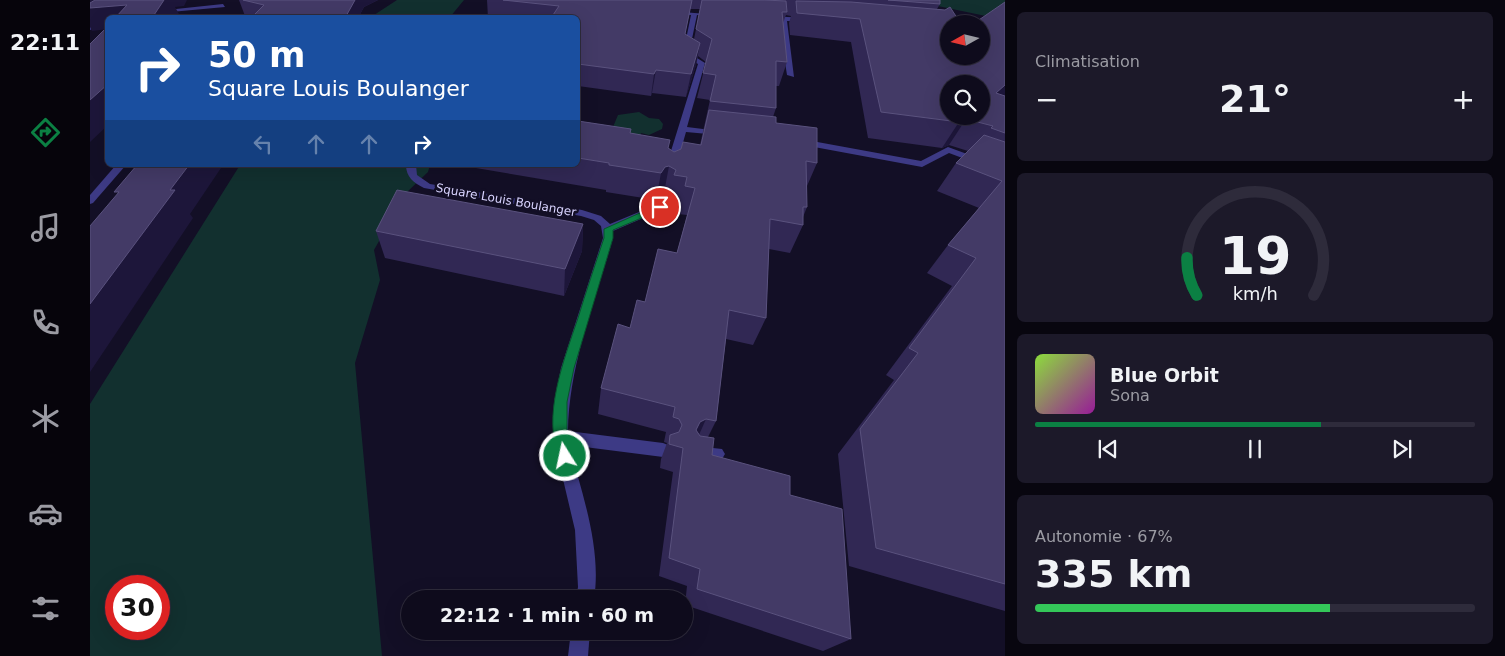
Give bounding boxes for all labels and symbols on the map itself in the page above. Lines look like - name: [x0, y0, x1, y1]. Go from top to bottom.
- north arrow: [940, 15, 990, 65]
- street label: Square Louis Boulanger: [435, 181, 577, 219]
- pin: [639, 186, 681, 228]
- position arrow: [538, 429, 590, 481]
- speed limit sign: 30: [105, 575, 170, 640]

